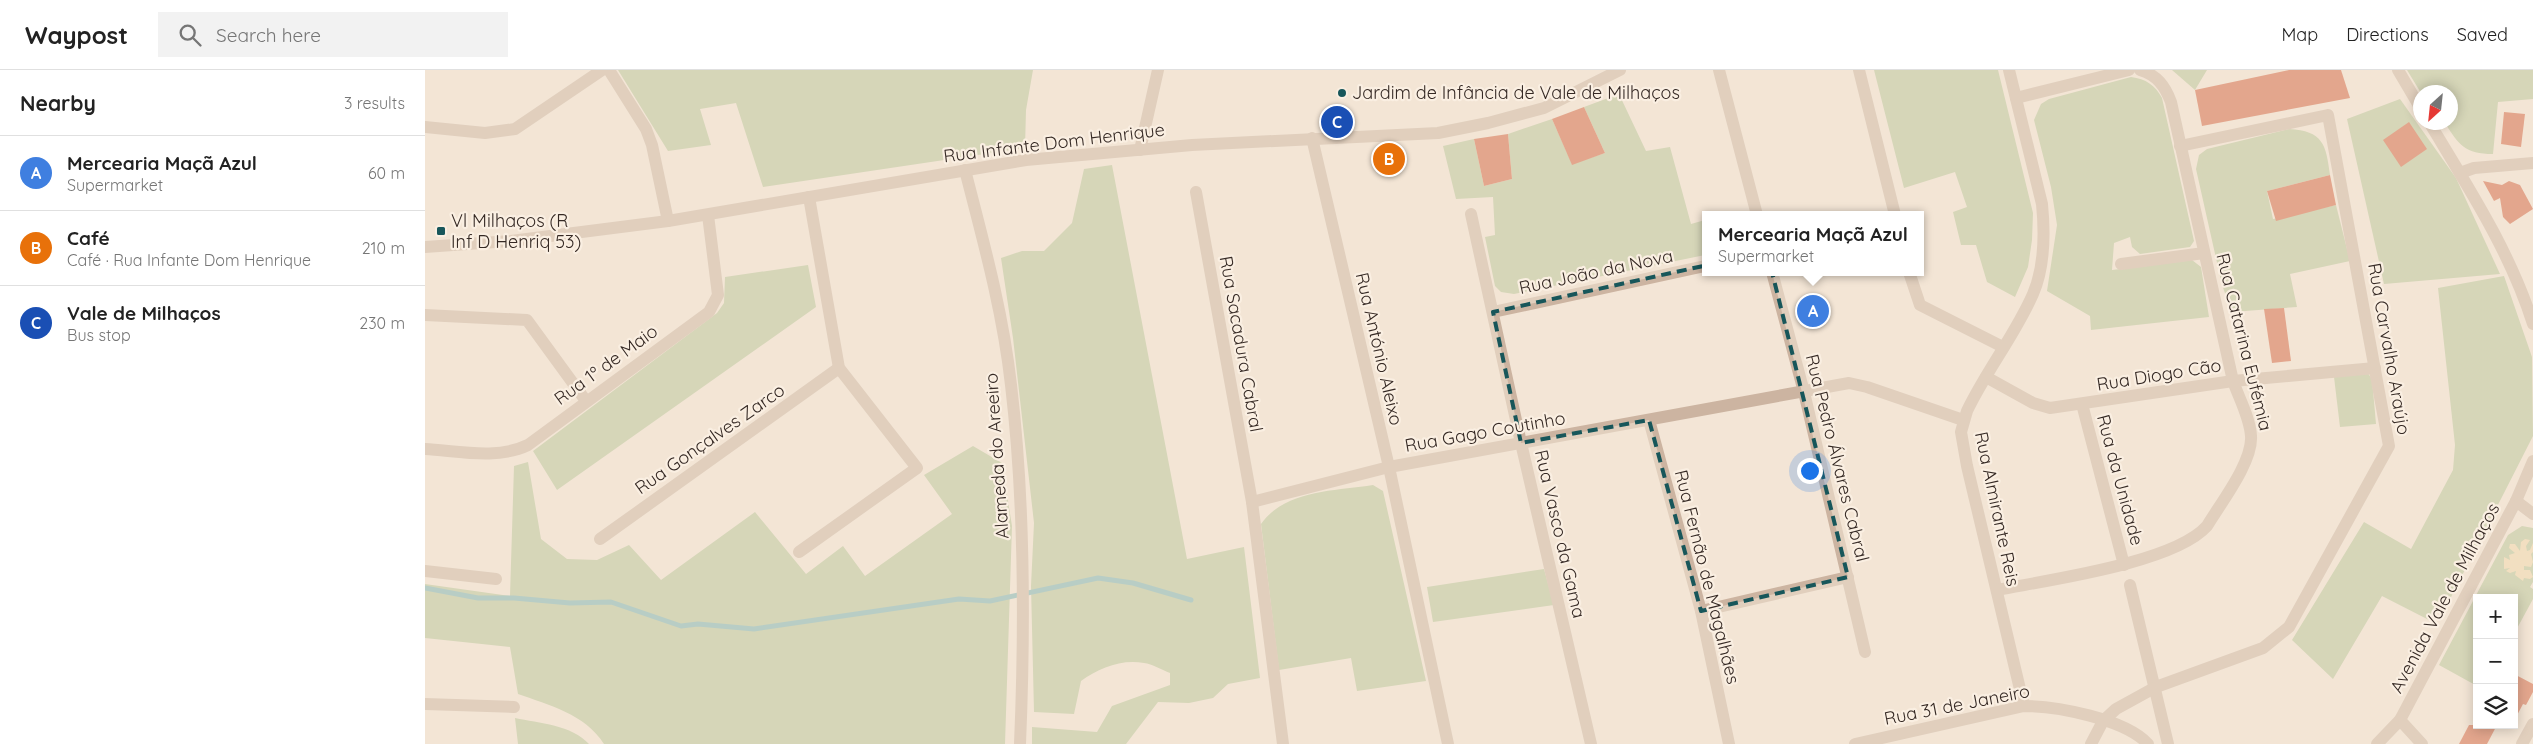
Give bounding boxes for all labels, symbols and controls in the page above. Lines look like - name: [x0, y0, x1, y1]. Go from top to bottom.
- search box: [158, 12, 508, 57]
- text: Waypost: [25, 20, 128, 50]
- icon: search: [176, 21, 204, 49]
- text: Search here: [216, 23, 321, 47]
- text: Map: [2281, 23, 2318, 46]
- text: Directions: [2346, 23, 2429, 46]
- text: Saved: [2457, 23, 2508, 46]
- place label: Jardim de Infância de Vale de Milhaços: [1352, 81, 1680, 104]
- north arrow: [2413, 85, 2458, 130]
- marker: Jardim de Infância de Vale de Milhaços: [1336, 87, 1348, 99]
- text: Nearby: [20, 90, 96, 116]
- text: 3 results: [344, 93, 405, 113]
- pin: C: [1321, 103, 1353, 141]
- street label: Rua Infante Dom Henrique: [942, 118, 1166, 167]
- pin: B: [1373, 140, 1405, 178]
- text: Mercearia Maçã Azul: [67, 151, 257, 175]
- text: A: [31, 163, 41, 183]
- text: 60 m: [368, 163, 405, 183]
- text: Supermarket: [67, 175, 163, 195]
- place label: Vl Milhaços (R Inf D Henriq 53): [451, 209, 581, 253]
- popup: [1702, 211, 1924, 276]
- text: Mercearia Maçã Azul: [1718, 222, 1908, 246]
- marker: Vl Milhaços (R Inf D Henriq 53): [435, 225, 447, 237]
- text: Café: [67, 226, 110, 250]
- text: B: [31, 238, 41, 258]
- text: 210 m: [362, 238, 405, 258]
- street label: Rua João da Nova: [1517, 244, 1675, 299]
- text: Supermarket: [1718, 246, 1814, 266]
- text: Café · Rua Infante Dom Henrique: [67, 250, 311, 270]
- street label: Rua Catarina Eufémia: [2211, 251, 2278, 433]
- street label: Rua Sacadura Cabral: [1215, 254, 1268, 434]
- street label: Rua Carvalho Araújo: [2363, 261, 2416, 437]
- street label: Rua António Aleixo: [1351, 270, 1408, 427]
- pin: A: [1797, 292, 1829, 330]
- text: Vale de Milhaços: [67, 301, 221, 325]
- text: C: [31, 313, 41, 333]
- text: 230 m: [359, 313, 405, 333]
- street label: Rua 1º de Maio: [549, 319, 662, 410]
- text: Bus stop: [67, 325, 131, 345]
- street label: Rua Pedro Álvares Cabral: [1801, 352, 1874, 564]
- street label: Rua Diogo Cão: [2095, 353, 2223, 396]
- street label: Alameda do Areeiro: [979, 372, 1014, 540]
- street label: Rua Gonçalves Zarco: [630, 378, 789, 499]
- street label: Rua Gago Coutinho: [1403, 406, 1567, 457]
- street label: Rua da Unidade: [2092, 412, 2149, 548]
- street label: Rua Almirante Reis: [1970, 429, 2025, 588]
- street label: Rua Vasco da Gama: [1530, 448, 1591, 620]
- your location: [1797, 458, 1823, 484]
- street label: Rua Fernão de Magalhães: [1670, 467, 1745, 686]
- street label: Avenida Vale de Milhaços: [2385, 499, 2504, 697]
- map controls: [2473, 594, 2518, 729]
- button: +: [2473, 594, 2518, 639]
- button: −: [2473, 639, 2518, 684]
- street label: Rua 31 de Janeiro: [1882, 679, 2032, 730]
- button: layers: [2473, 684, 2518, 729]

